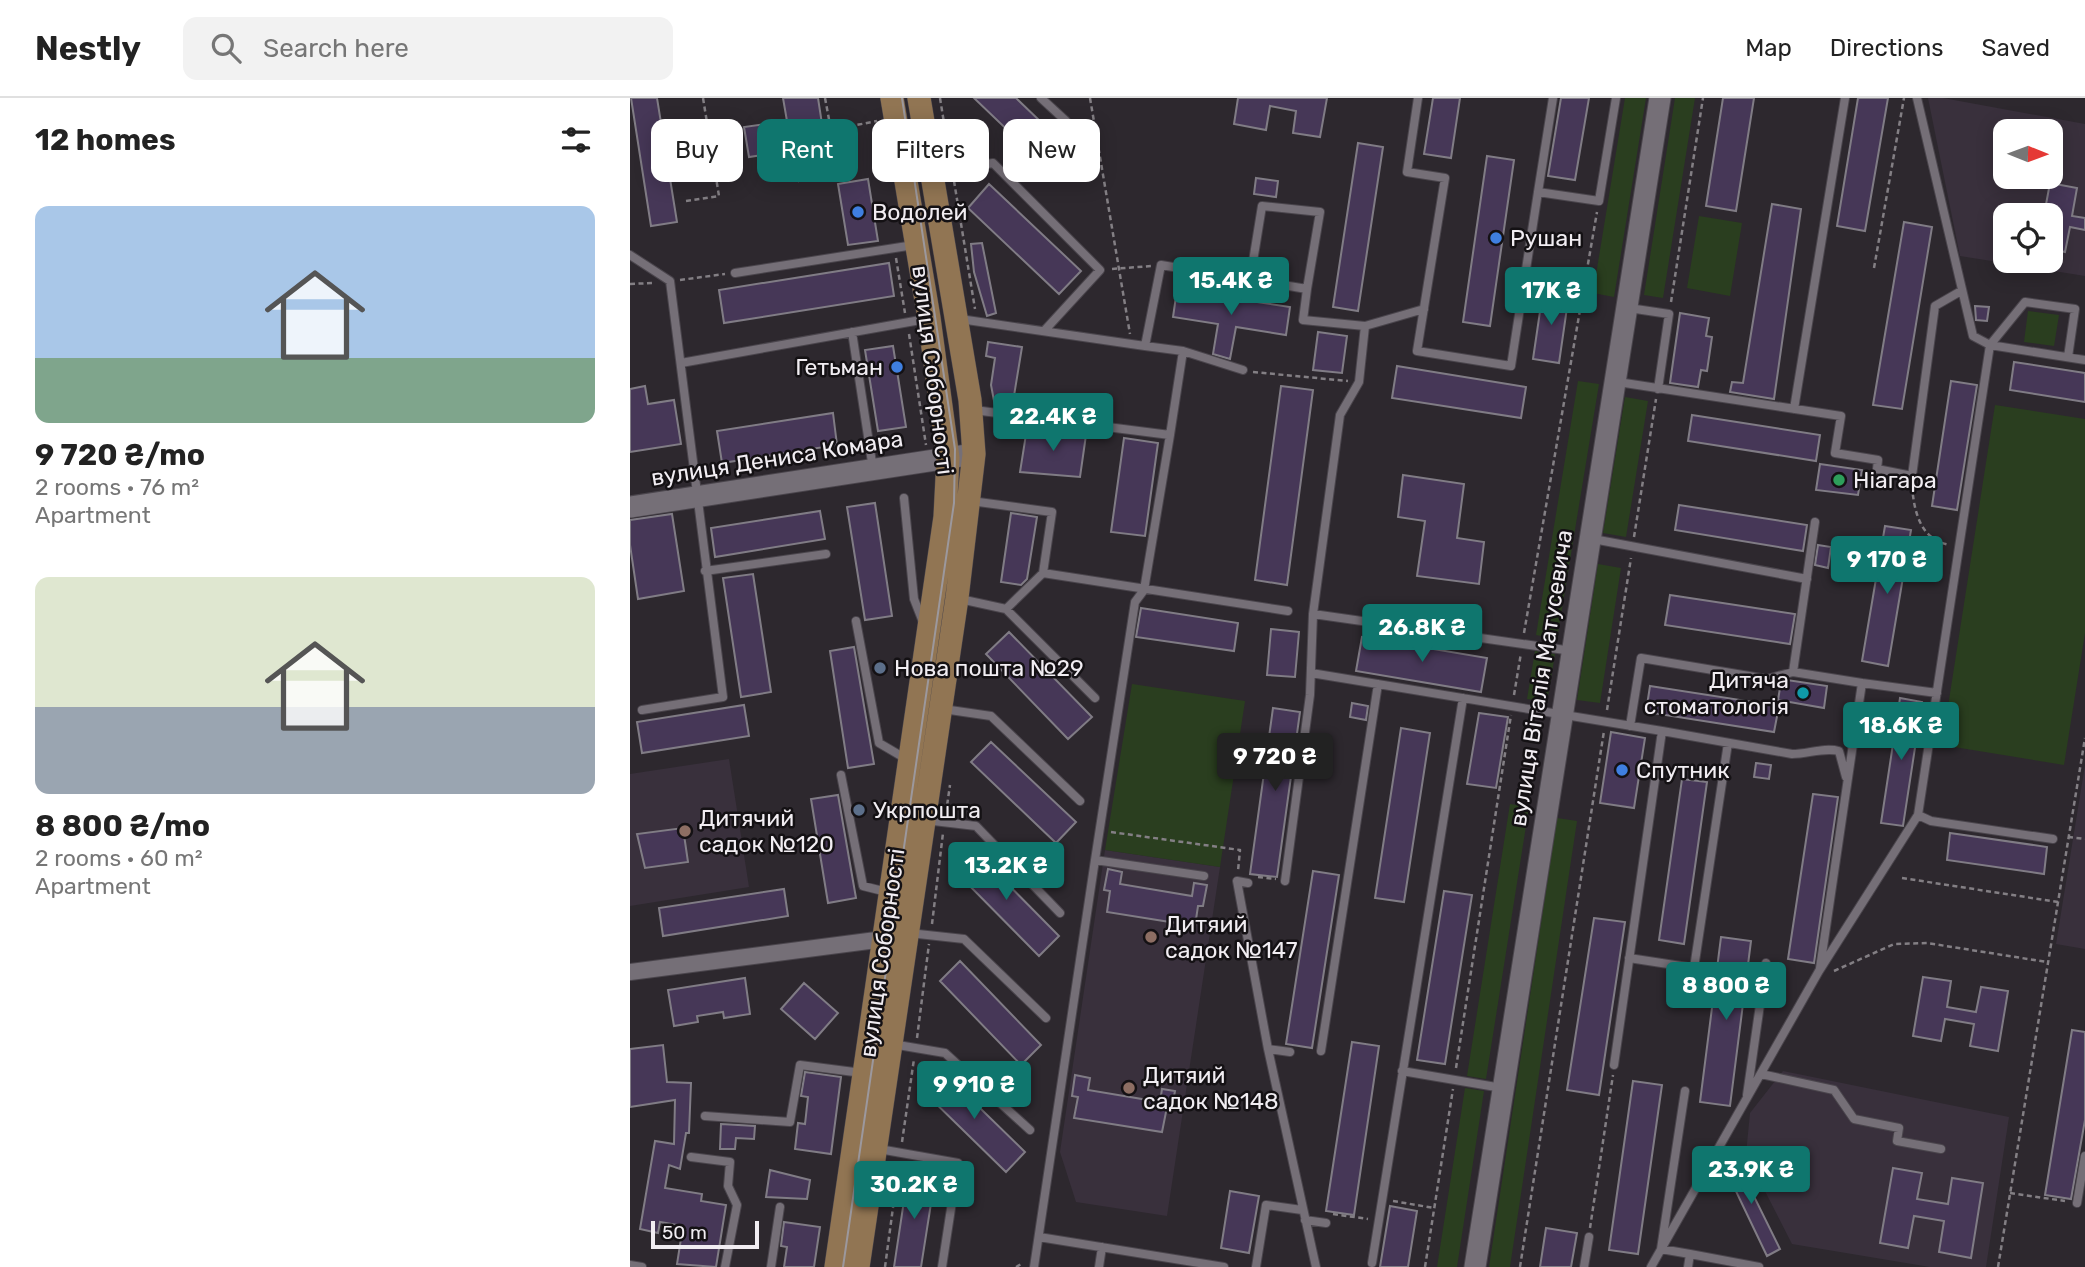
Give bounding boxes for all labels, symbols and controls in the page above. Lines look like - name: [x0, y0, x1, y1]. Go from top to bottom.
- search box: [183, 17, 673, 80]
- text: Nestly: [35, 29, 141, 68]
- icon: search: [207, 29, 245, 67]
- text: Search here: [263, 33, 409, 64]
- text: Map: [1745, 34, 1792, 62]
- text: Directions: [1830, 34, 1943, 62]
- text: Saved: [1981, 34, 2050, 62]
- chip: Buy: [651, 119, 743, 182]
- chip: Rent: [757, 119, 858, 182]
- chip: Filters: [872, 119, 989, 182]
- chip: New: [1003, 119, 1100, 182]
- north arrow: [1993, 119, 2063, 189]
- map controls: [1993, 119, 2063, 273]
- icon: filters: [557, 121, 595, 159]
- text: 12 homes: [35, 122, 176, 158]
- place label: Водолей: [872, 198, 968, 226]
- button: locate: [1993, 203, 2063, 273]
- marker: Водолей: [850, 204, 866, 220]
- place label: Рушан: [1510, 224, 1582, 252]
- marker: Рушан: [1488, 230, 1504, 246]
- icon: home: [252, 252, 378, 378]
- pin: 15.4K ₴: [1166, 258, 1296, 317]
- street label: вулиця Соборності: [906, 264, 960, 476]
- text: 15.4K ₴: [1189, 266, 1273, 294]
- pin: 17K ₴: [1502, 268, 1600, 327]
- text: 17K ₴: [1521, 276, 1581, 304]
- place label: Гетьман: [795, 353, 883, 381]
- marker: Гетьман: [889, 359, 905, 375]
- pin: 22.4K ₴: [988, 394, 1118, 453]
- text: 22.4K ₴: [1009, 402, 1097, 430]
- street label: вулиця Дениса Комара: [649, 424, 905, 492]
- text: 9 720 ₴/mo: [35, 437, 205, 473]
- place label: Ніагара: [1853, 466, 1937, 494]
- marker: Ніагара: [1831, 472, 1847, 488]
- text: 2 rooms · 76 m²: [35, 473, 199, 501]
- text: Apartment: [35, 501, 151, 529]
- street label: вулиця Віталія Матусевича: [1504, 528, 1578, 828]
- pin: 9 170 ₴: [1822, 536, 1952, 596]
- text: 9 170 ₴: [1847, 545, 1927, 573]
- pin: 26.8K ₴: [1357, 604, 1487, 664]
- text: 26.8K ₴: [1378, 613, 1466, 641]
- icon: home: [252, 623, 378, 749]
- place label: Нова пошта №29: [894, 654, 1084, 682]
- marker: Нова пошта №29: [872, 660, 888, 676]
- place label: Дитяча стоматологія: [1644, 666, 1789, 720]
- marker: Дитяча стоматологія: [1795, 685, 1811, 701]
- pin: 18.6K ₴: [1836, 702, 1966, 762]
- text: 18.6K ₴: [1859, 711, 1943, 739]
- pin: 9 720 ₴: [1210, 734, 1340, 793]
- text: 9 720 ₴: [1233, 742, 1317, 770]
- place label: Спутник: [1636, 756, 1730, 784]
- marker: Спутник: [1614, 762, 1630, 778]
- place label: Укрпошта: [873, 796, 981, 824]
- marker: Укрпошта: [851, 802, 867, 818]
- place label: Дитячий садок №120: [699, 804, 834, 858]
- text: 8 800 ₴/mo: [35, 808, 210, 844]
- marker: Дитячий садок №120: [677, 823, 693, 839]
- pin: 13.2K ₴: [941, 842, 1071, 902]
- text: 2 rooms · 60 m²: [35, 844, 203, 872]
- street label: вулиця Соборності: [853, 847, 911, 1059]
- text: 13.2K ₴: [964, 851, 1048, 879]
- text: Apartment: [35, 872, 151, 900]
- place label: Дитяий садок №147: [1165, 910, 1298, 964]
- marker: Дитяий садок №147: [1143, 929, 1159, 945]
- pin: 8 800 ₴: [1661, 962, 1791, 1022]
- text: 8 800 ₴: [1682, 971, 1770, 999]
- place label: Дитяий садок №148: [1143, 1061, 1279, 1115]
- pin: 9 910 ₴: [909, 1062, 1039, 1121]
- text: 9 910 ₴: [933, 1070, 1015, 1098]
- marker: Дитяий садок №148: [1121, 1080, 1137, 1096]
- pin: 23.9K ₴: [1686, 1146, 1816, 1206]
- text: 23.9K ₴: [1708, 1155, 1794, 1183]
- pin: 30.2K ₴: [849, 1162, 979, 1221]
- text: 30.2K ₴: [870, 1170, 958, 1198]
- scale bar: [651, 1218, 760, 1250]
- text: 50 m: [662, 1221, 707, 1244]

